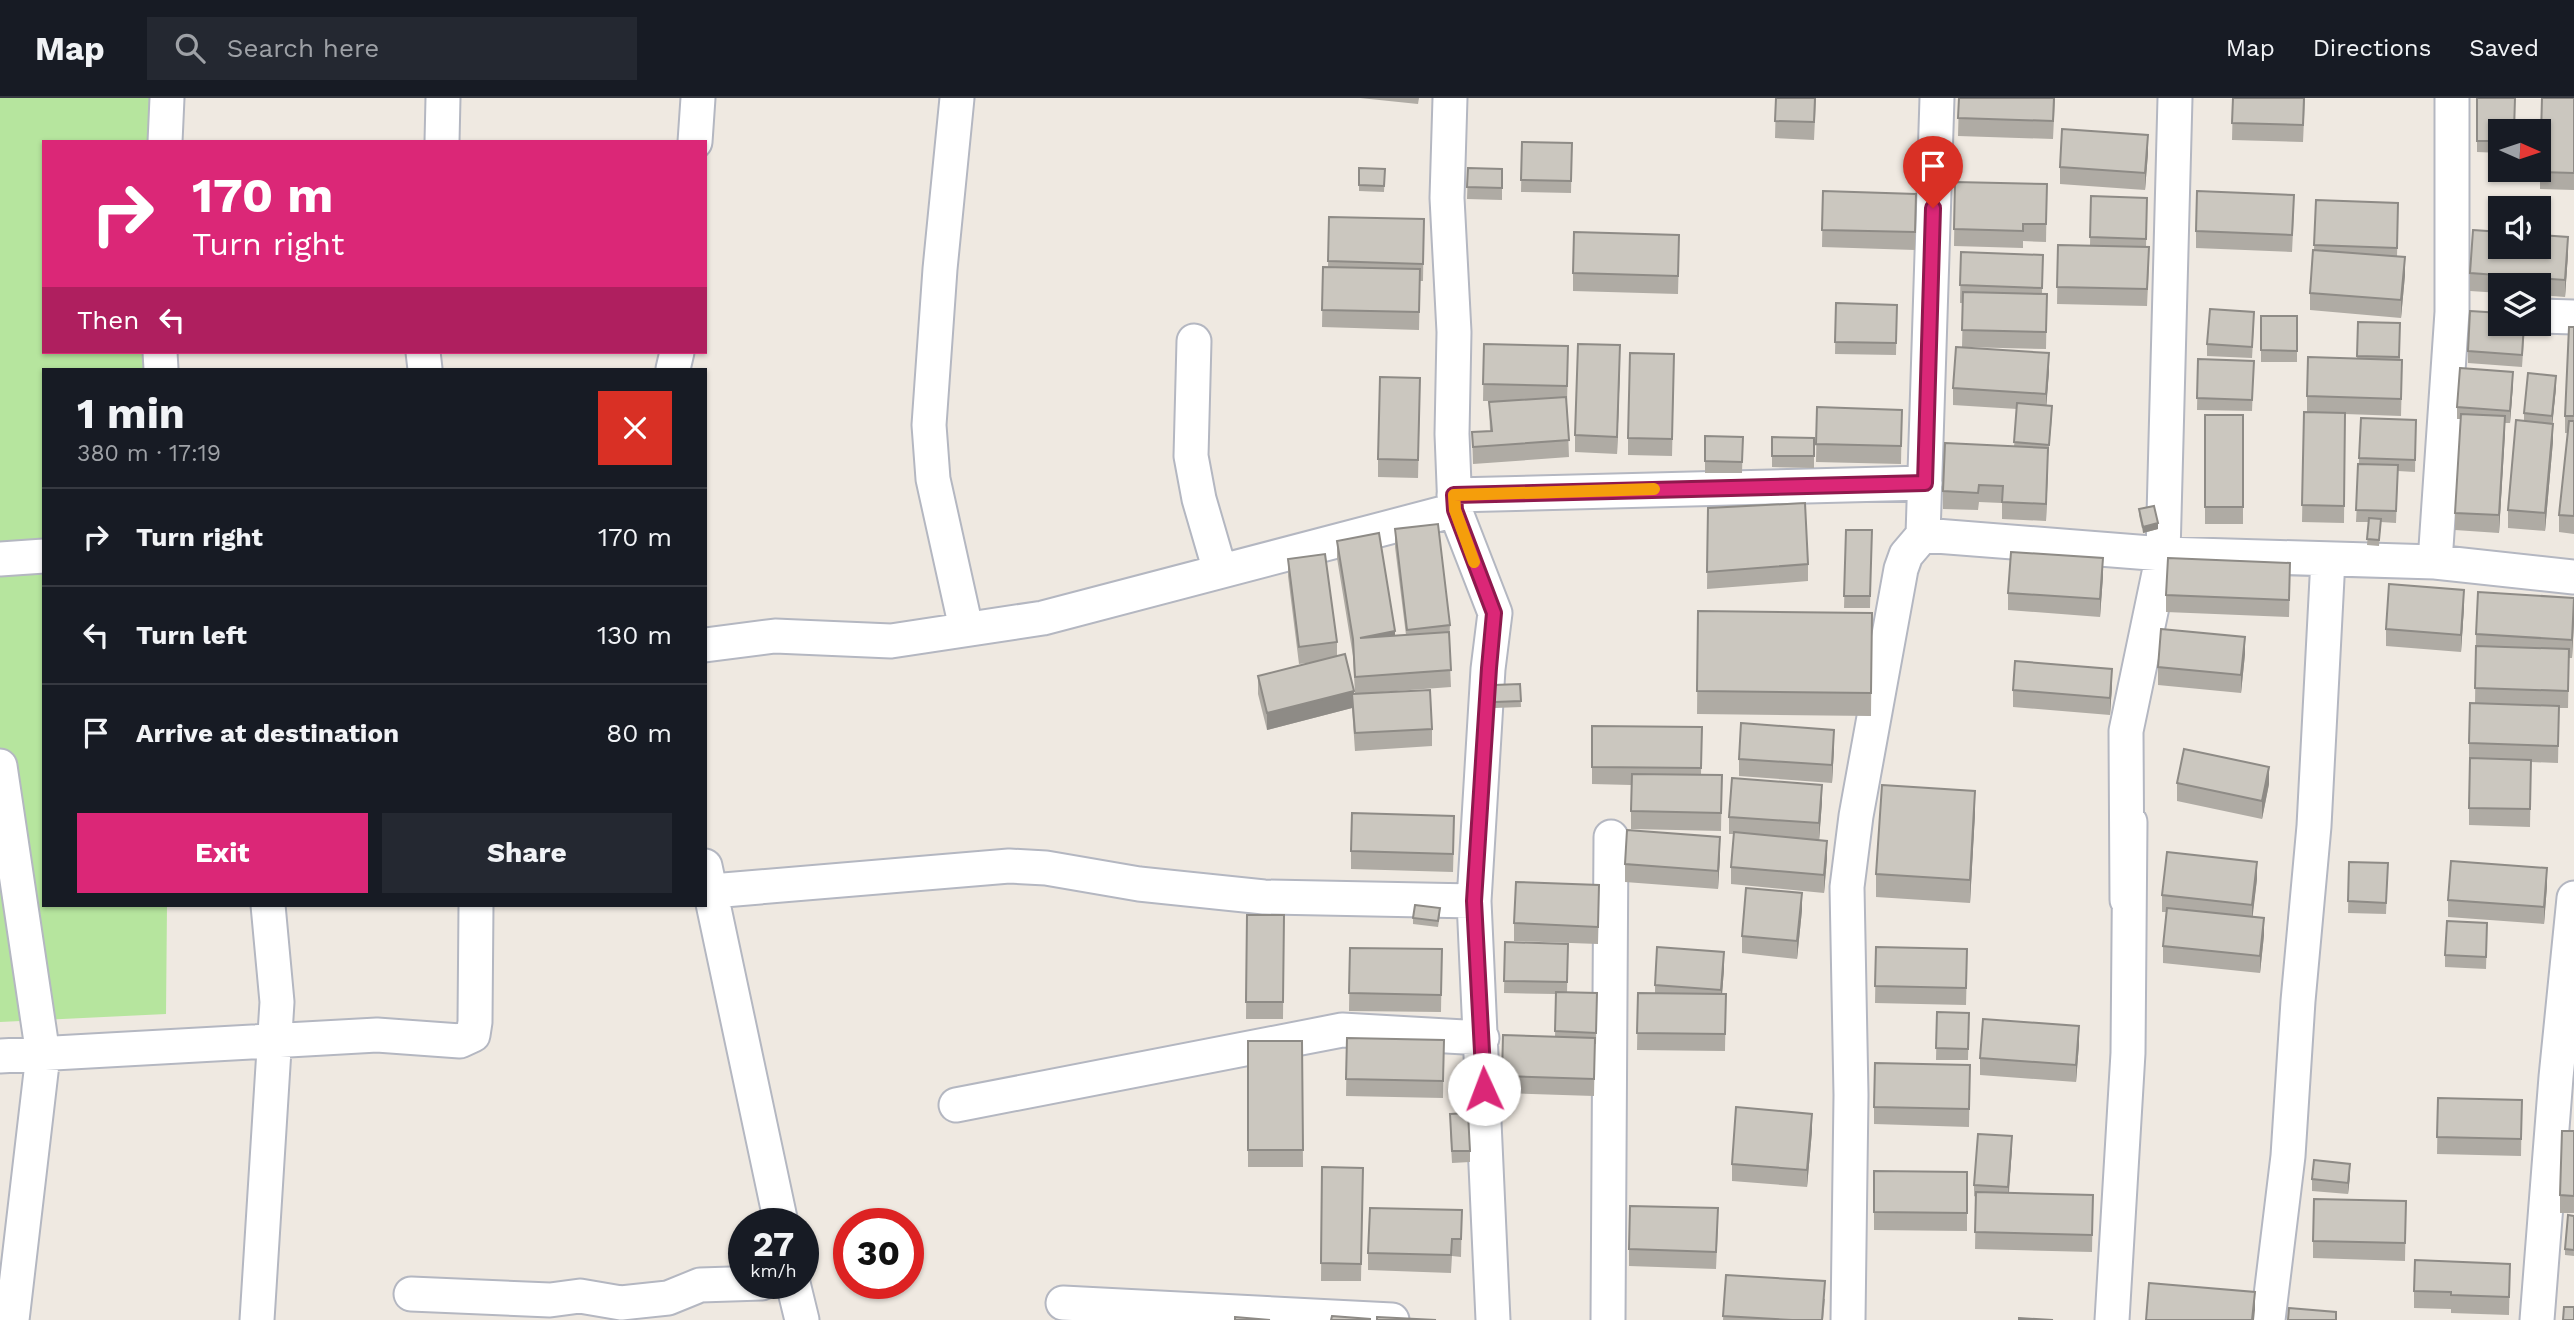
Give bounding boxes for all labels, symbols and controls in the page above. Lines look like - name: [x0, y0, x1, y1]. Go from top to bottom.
- search box: [147, 17, 637, 80]
- text: Map: [35, 29, 105, 68]
- icon: search: [171, 29, 209, 67]
- text: Search here: [227, 33, 379, 63]
- text: Map: [2226, 34, 2275, 62]
- text: Directions: [2313, 34, 2431, 62]
- text: Saved: [2469, 34, 2539, 62]
- north arrow: [2488, 119, 2552, 182]
- map controls: [2488, 119, 2551, 336]
- pin: [1903, 136, 1963, 208]
- icon: arrive: [1914, 147, 1952, 185]
- text: 170 m: [192, 166, 333, 224]
- icon: right: [77, 168, 168, 259]
- button: sound: [2488, 196, 2551, 259]
- text: Turn right: [192, 225, 344, 263]
- button: layers: [2488, 273, 2551, 336]
- icon: left: [153, 301, 191, 339]
- text: Then: [77, 305, 139, 335]
- text: 1 min: [77, 389, 185, 438]
- button: close: [598, 391, 672, 465]
- text: 380 m · 17:19: [77, 440, 221, 467]
- icon: right: [77, 518, 115, 556]
- text: Turn right: [136, 522, 263, 552]
- text: 170 m: [598, 522, 672, 552]
- icon: left: [77, 616, 115, 654]
- text: Turn left: [136, 620, 247, 650]
- text: 130 m: [597, 620, 672, 650]
- icon: arrive: [77, 714, 115, 752]
- text: Arrive at destination: [136, 718, 399, 748]
- text: 80 m: [606, 718, 672, 748]
- button: Exit: [77, 813, 368, 893]
- button: Share: [382, 813, 672, 893]
- position arrow: [1447, 1052, 1521, 1126]
- speed limit sign: 30: [833, 1208, 924, 1299]
- text: 27: [753, 1223, 794, 1265]
- text: km/h: [750, 1260, 797, 1281]

